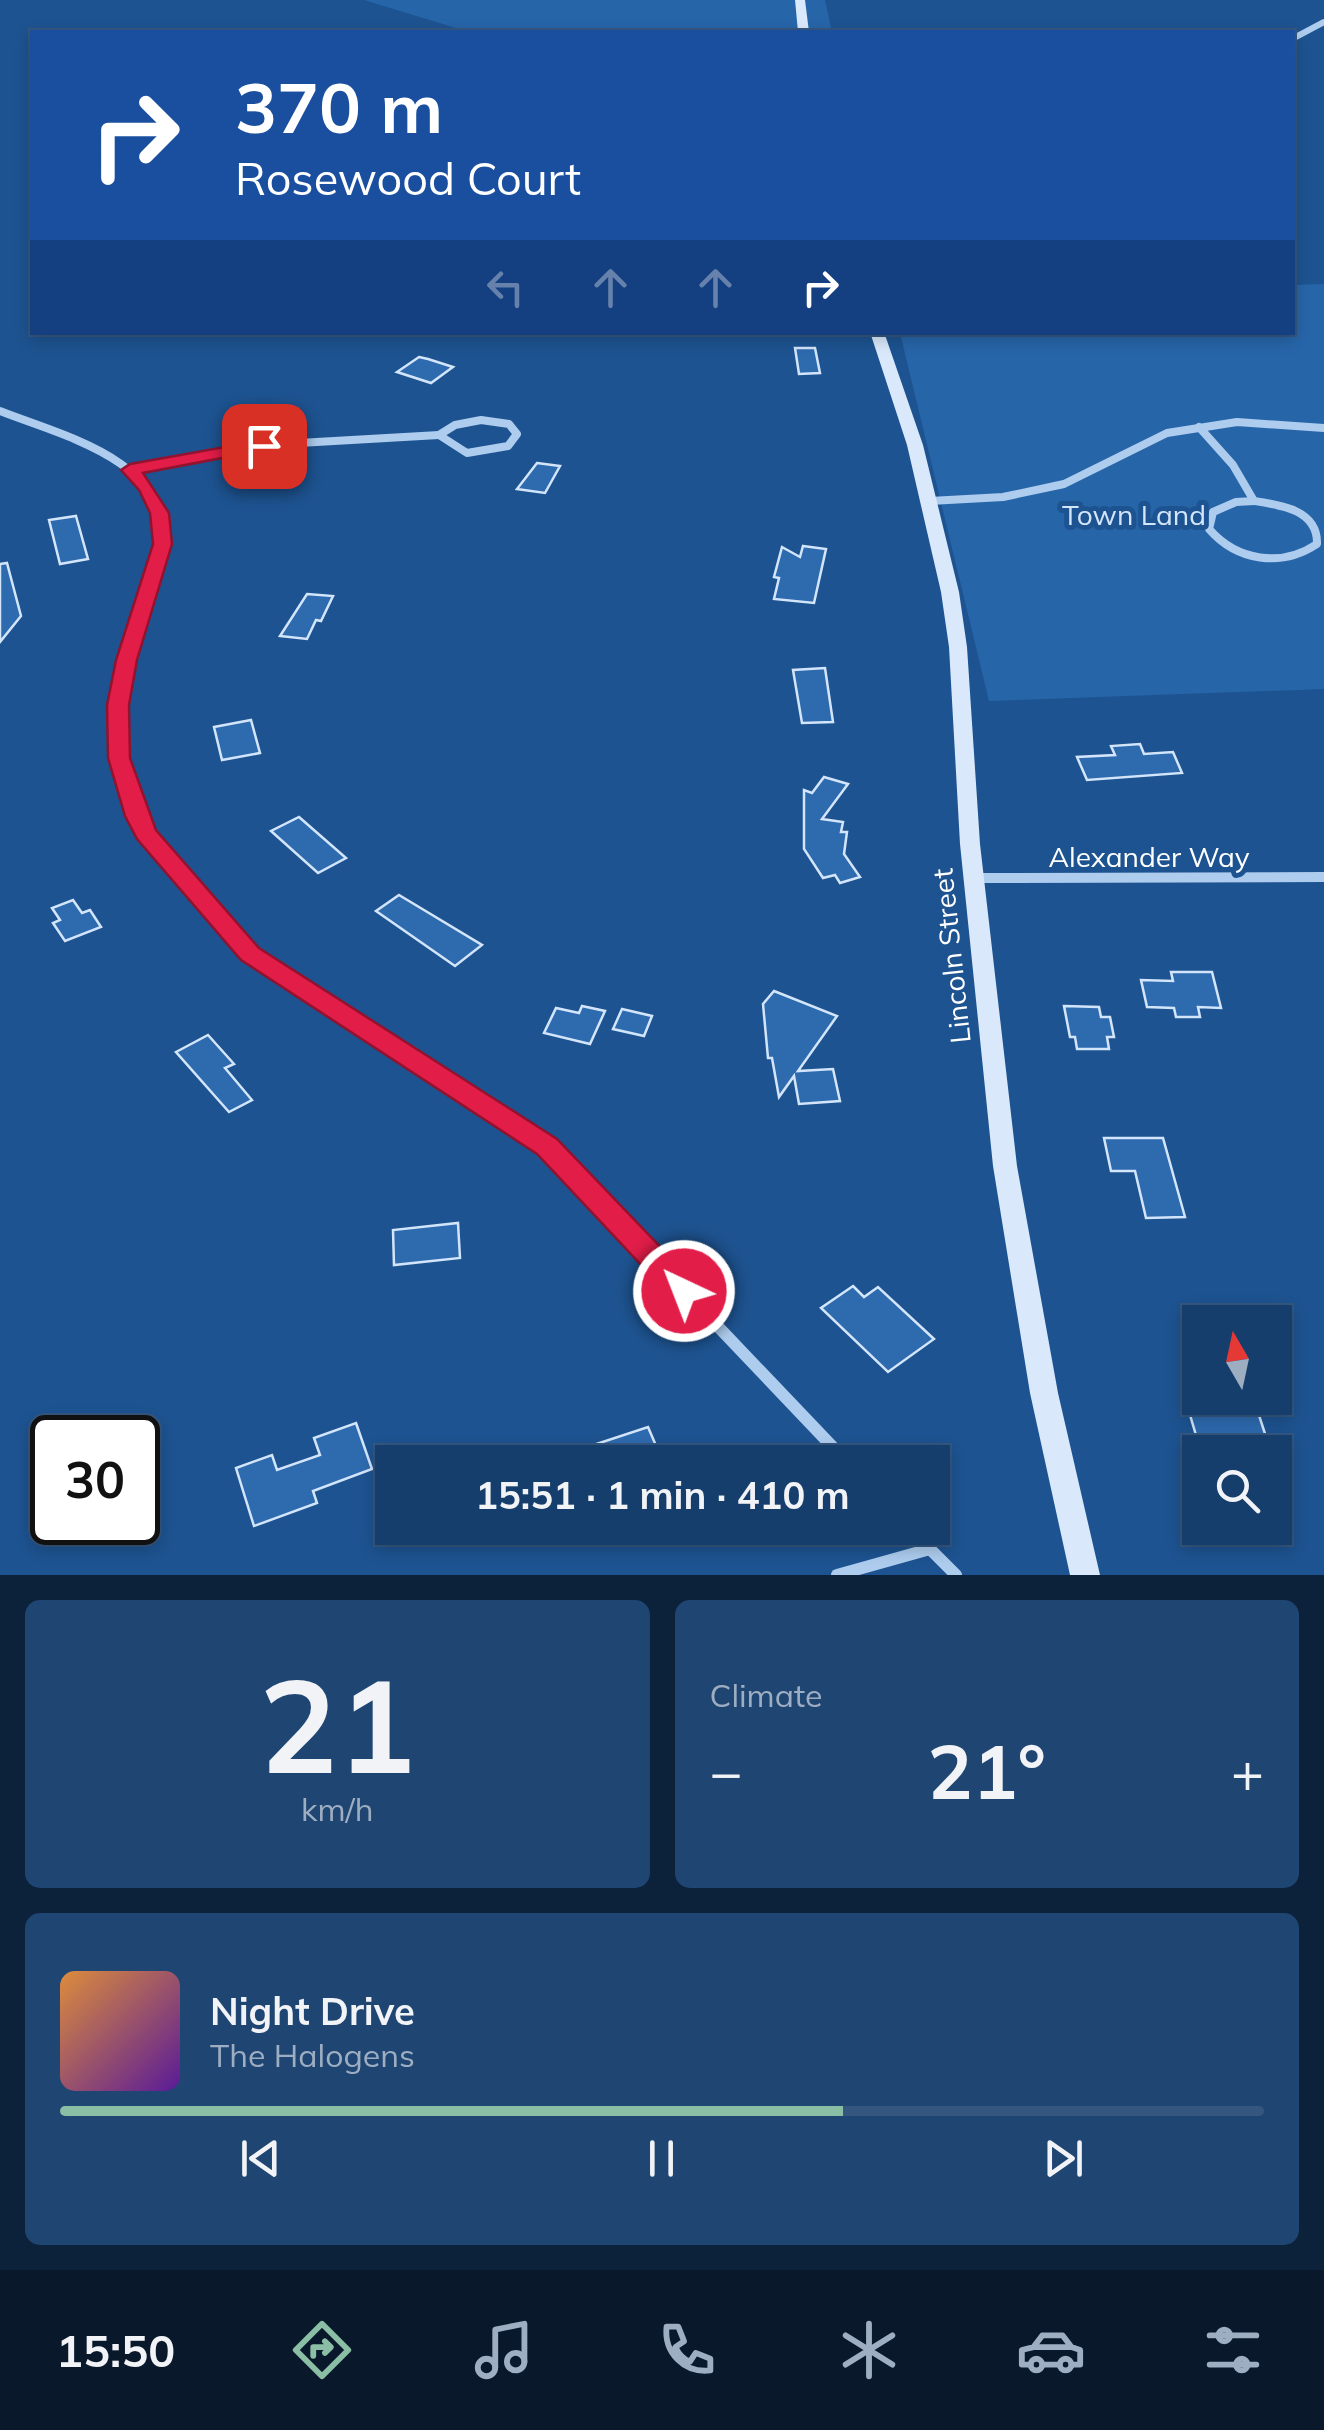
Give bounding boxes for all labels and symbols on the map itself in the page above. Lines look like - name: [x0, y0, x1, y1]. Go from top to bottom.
- pin: [222, 404, 307, 489]
- park label: Town Land: [1062, 497, 1206, 532]
- street label: Alexander Way: [1049, 839, 1250, 874]
- street label: Lincoln Street: [924, 867, 978, 1045]
- position arrow: [632, 1239, 736, 1343]
- north arrow: [1182, 1305, 1292, 1415]
- speed limit sign: 30: [30, 1415, 160, 1545]

